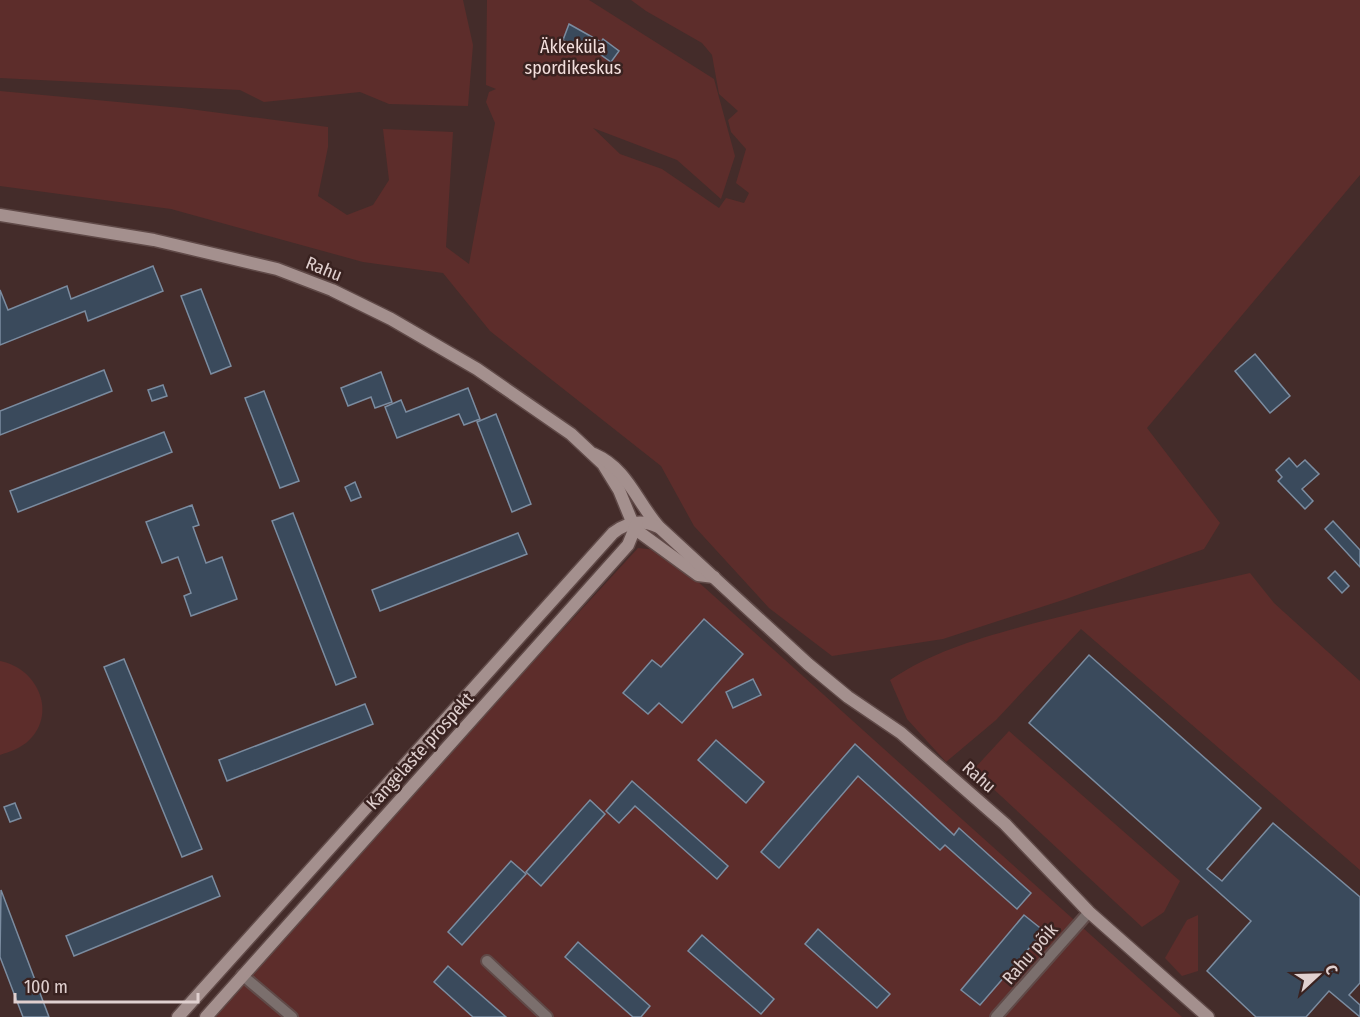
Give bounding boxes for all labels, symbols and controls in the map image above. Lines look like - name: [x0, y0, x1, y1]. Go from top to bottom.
- park label: Äkkeküla spordikeskus: [525, 36, 622, 79]
- street label: Rahu: [303, 252, 345, 286]
- street label: Kangelaste prospekt: [362, 688, 478, 814]
- street label: Rahu: [958, 756, 1000, 798]
- street label: Rahu põik: [998, 919, 1063, 989]
- north arrow: [1288, 945, 1348, 1005]
- text: С: [1321, 962, 1342, 978]
- scale bar: [15, 966, 198, 1004]
- text: 100 m: [24, 976, 68, 998]

